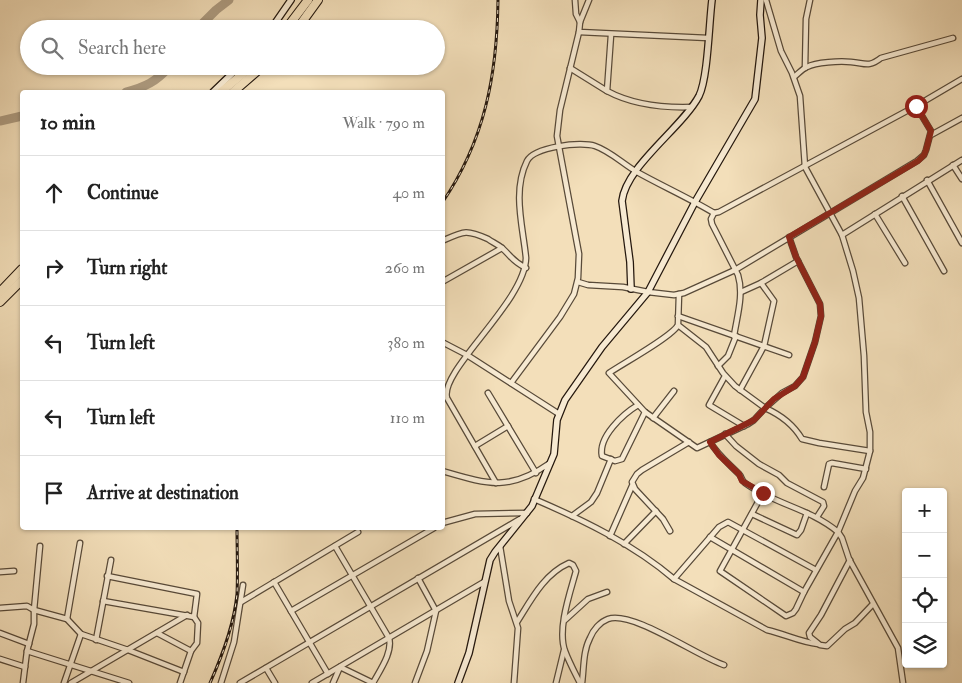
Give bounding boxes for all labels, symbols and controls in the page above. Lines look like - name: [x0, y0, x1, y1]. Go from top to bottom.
- search box: [20, 20, 445, 75]
- icon: search: [38, 34, 66, 62]
- text: Search here: [78, 36, 166, 60]
- route start: [905, 95, 928, 118]
- text: 10 min: [40, 109, 95, 136]
- text: Walk · 790 m: [342, 113, 425, 133]
- icon: ahead: [40, 179, 68, 207]
- text: Continue: [87, 181, 158, 205]
- text: 40 m: [392, 183, 425, 203]
- icon: right: [40, 254, 68, 282]
- text: Turn right: [87, 256, 167, 280]
- text: 260 m: [385, 258, 425, 278]
- icon: left: [40, 329, 68, 357]
- text: Turn left: [87, 331, 155, 355]
- text: 380 m: [387, 333, 425, 353]
- icon: left: [40, 404, 68, 432]
- text: Turn left: [87, 406, 155, 430]
- text: 110 m: [390, 408, 425, 428]
- icon: arrive: [40, 479, 68, 507]
- text: Arrive at destination: [87, 481, 239, 505]
- route end: [752, 482, 775, 505]
- map controls: [902, 488, 947, 668]
- button: +: [902, 488, 947, 533]
- button: −: [902, 533, 947, 578]
- button: locate: [902, 578, 947, 623]
- button: layers: [902, 623, 947, 668]

